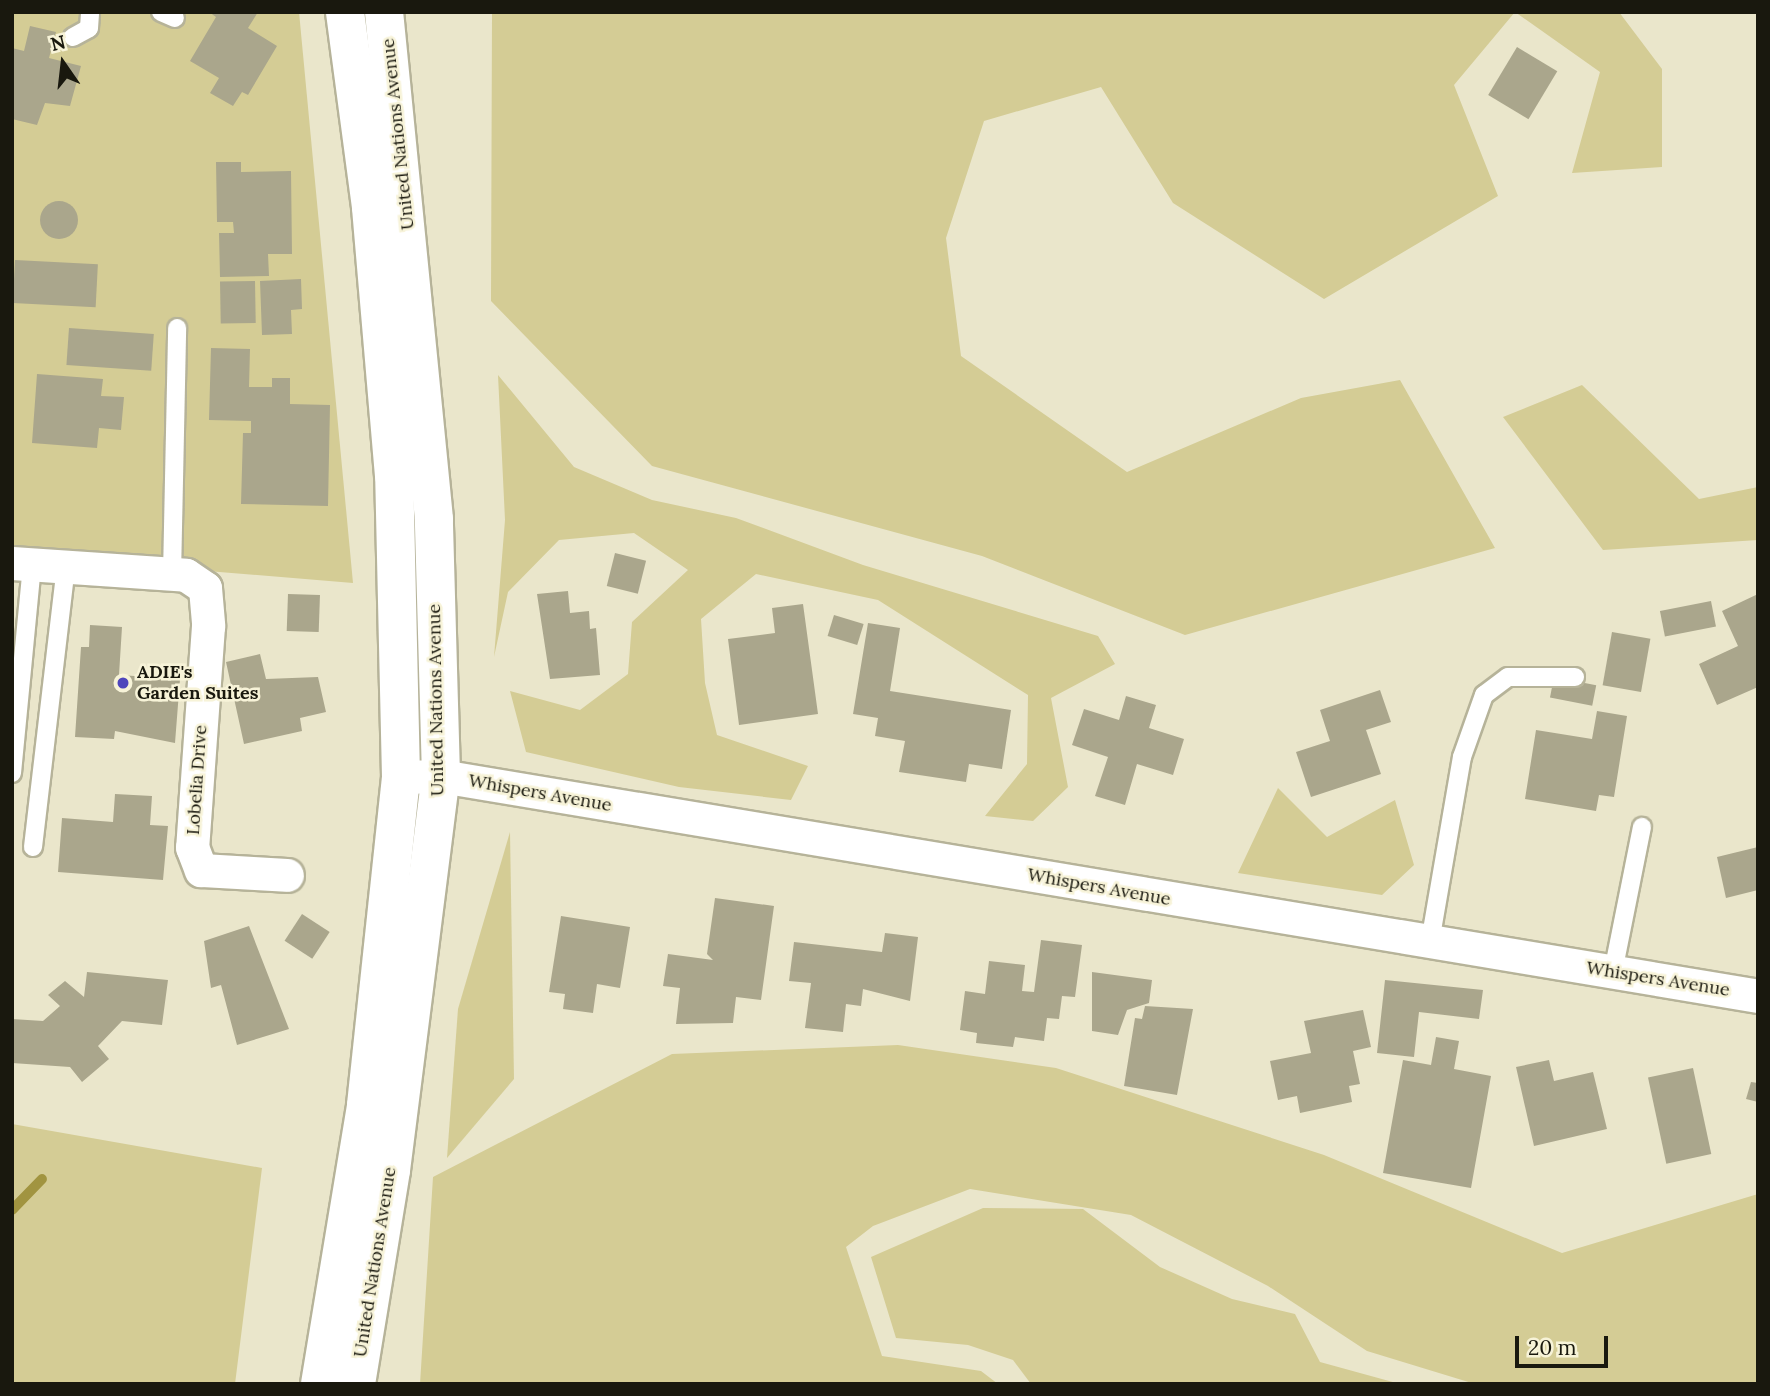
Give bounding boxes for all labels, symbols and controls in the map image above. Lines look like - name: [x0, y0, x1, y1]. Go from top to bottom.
- north arrow: [28, 28, 98, 98]
- text: N: [48, 29, 68, 56]
- street label: United Nations Avenue: [377, 37, 419, 231]
- street label: United Nations Avenue: [424, 604, 448, 796]
- place label: ADIE's Garden Suites: [137, 662, 259, 704]
- marker: ADIE's Garden Suites: [115, 675, 131, 691]
- street label: Lobelia Drive: [182, 724, 212, 836]
- street label: Whispers Avenue: [467, 770, 613, 816]
- street label: Whispers Avenue: [1026, 864, 1172, 910]
- street label: Whispers Avenue: [1585, 957, 1731, 1001]
- street label: United Nations Avenue: [349, 1165, 401, 1359]
- scale bar: [1518, 1322, 1611, 1366]
- text: 20 m: [1528, 1334, 1577, 1361]

